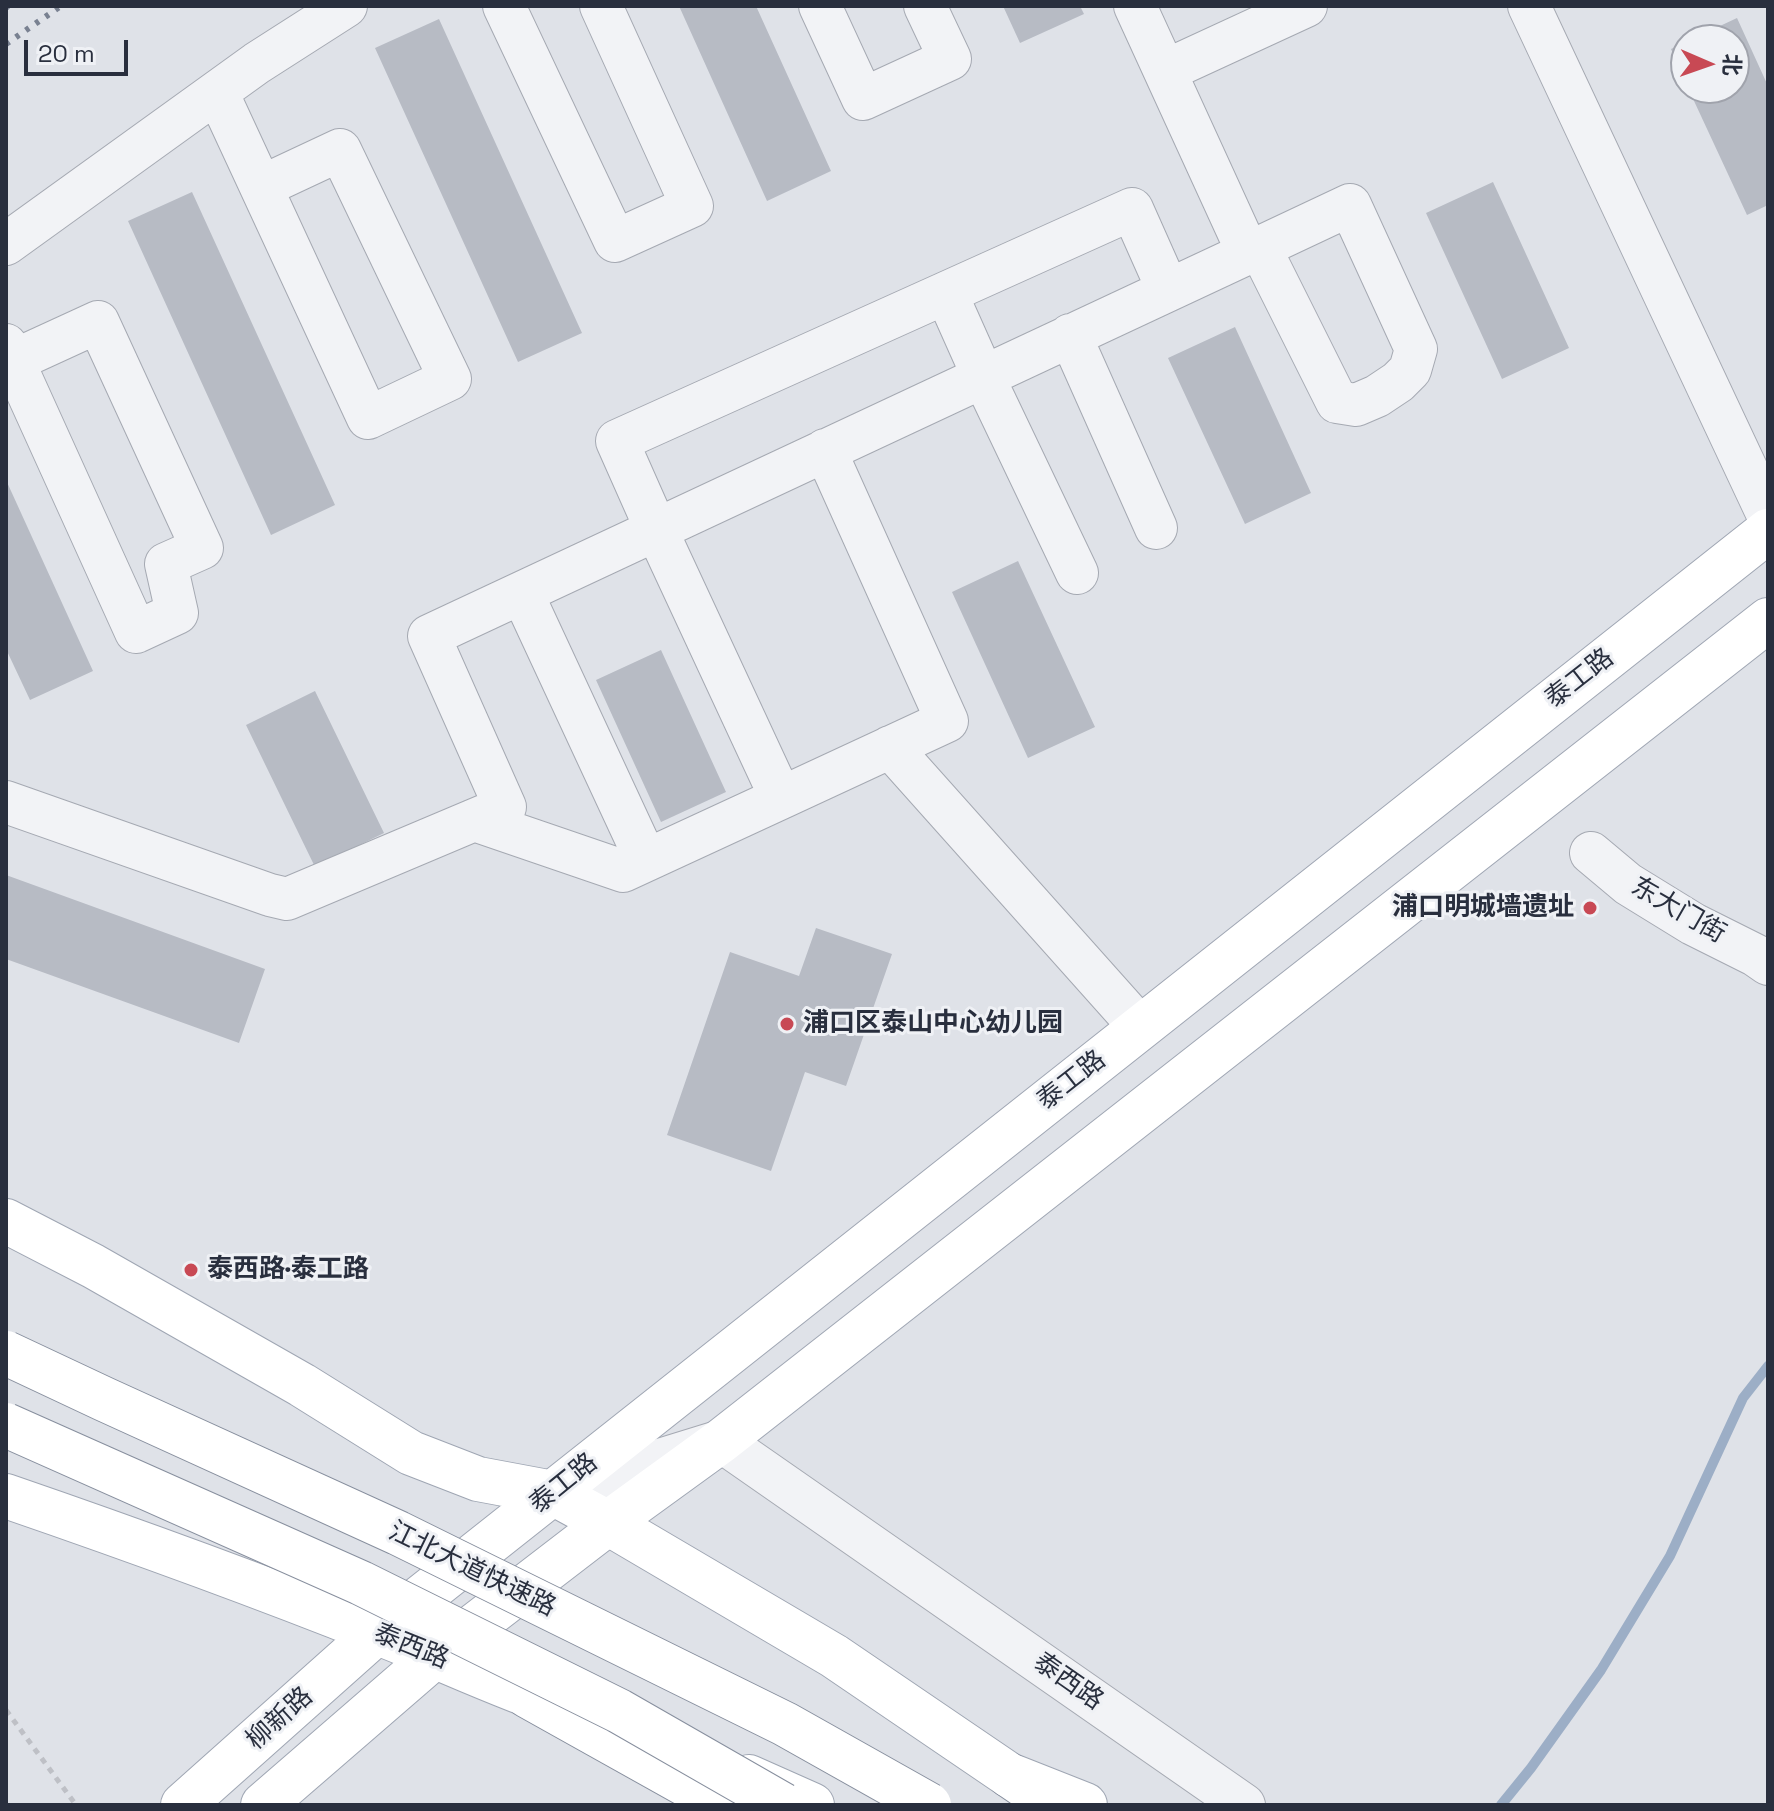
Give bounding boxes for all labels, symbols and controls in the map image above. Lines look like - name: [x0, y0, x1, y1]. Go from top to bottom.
- scale bar: [28, 24, 132, 74]
- north arrow: [1670, 24, 1750, 104]
- text: 20 m: [38, 38, 95, 69]
- text: 北: [1718, 53, 1746, 76]
- street label: 泰工路: [1540, 643, 1620, 715]
- street label: 东大门街: [1625, 871, 1731, 951]
- place label: 浦口明城墙遗址: [1392, 892, 1574, 924]
- marker: 浦口明城墙遗址: [1581, 899, 1599, 917]
- place label: 浦口区泰山中心幼儿园: [803, 1008, 1063, 1040]
- marker: 浦口区泰山中心幼儿园: [778, 1015, 796, 1033]
- street label: 泰工路: [1032, 1045, 1112, 1117]
- place label: 泰西路·泰工路: [207, 1254, 369, 1286]
- marker: 泰西路·泰工路: [182, 1261, 200, 1279]
- street label: 泰工路: [524, 1447, 604, 1521]
- street label: 江北大道快速路: [383, 1516, 561, 1624]
- street label: 泰西路: [369, 1618, 453, 1676]
- street label: 泰西路: [1027, 1647, 1109, 1717]
- street label: 柳新路: [241, 1681, 319, 1757]

